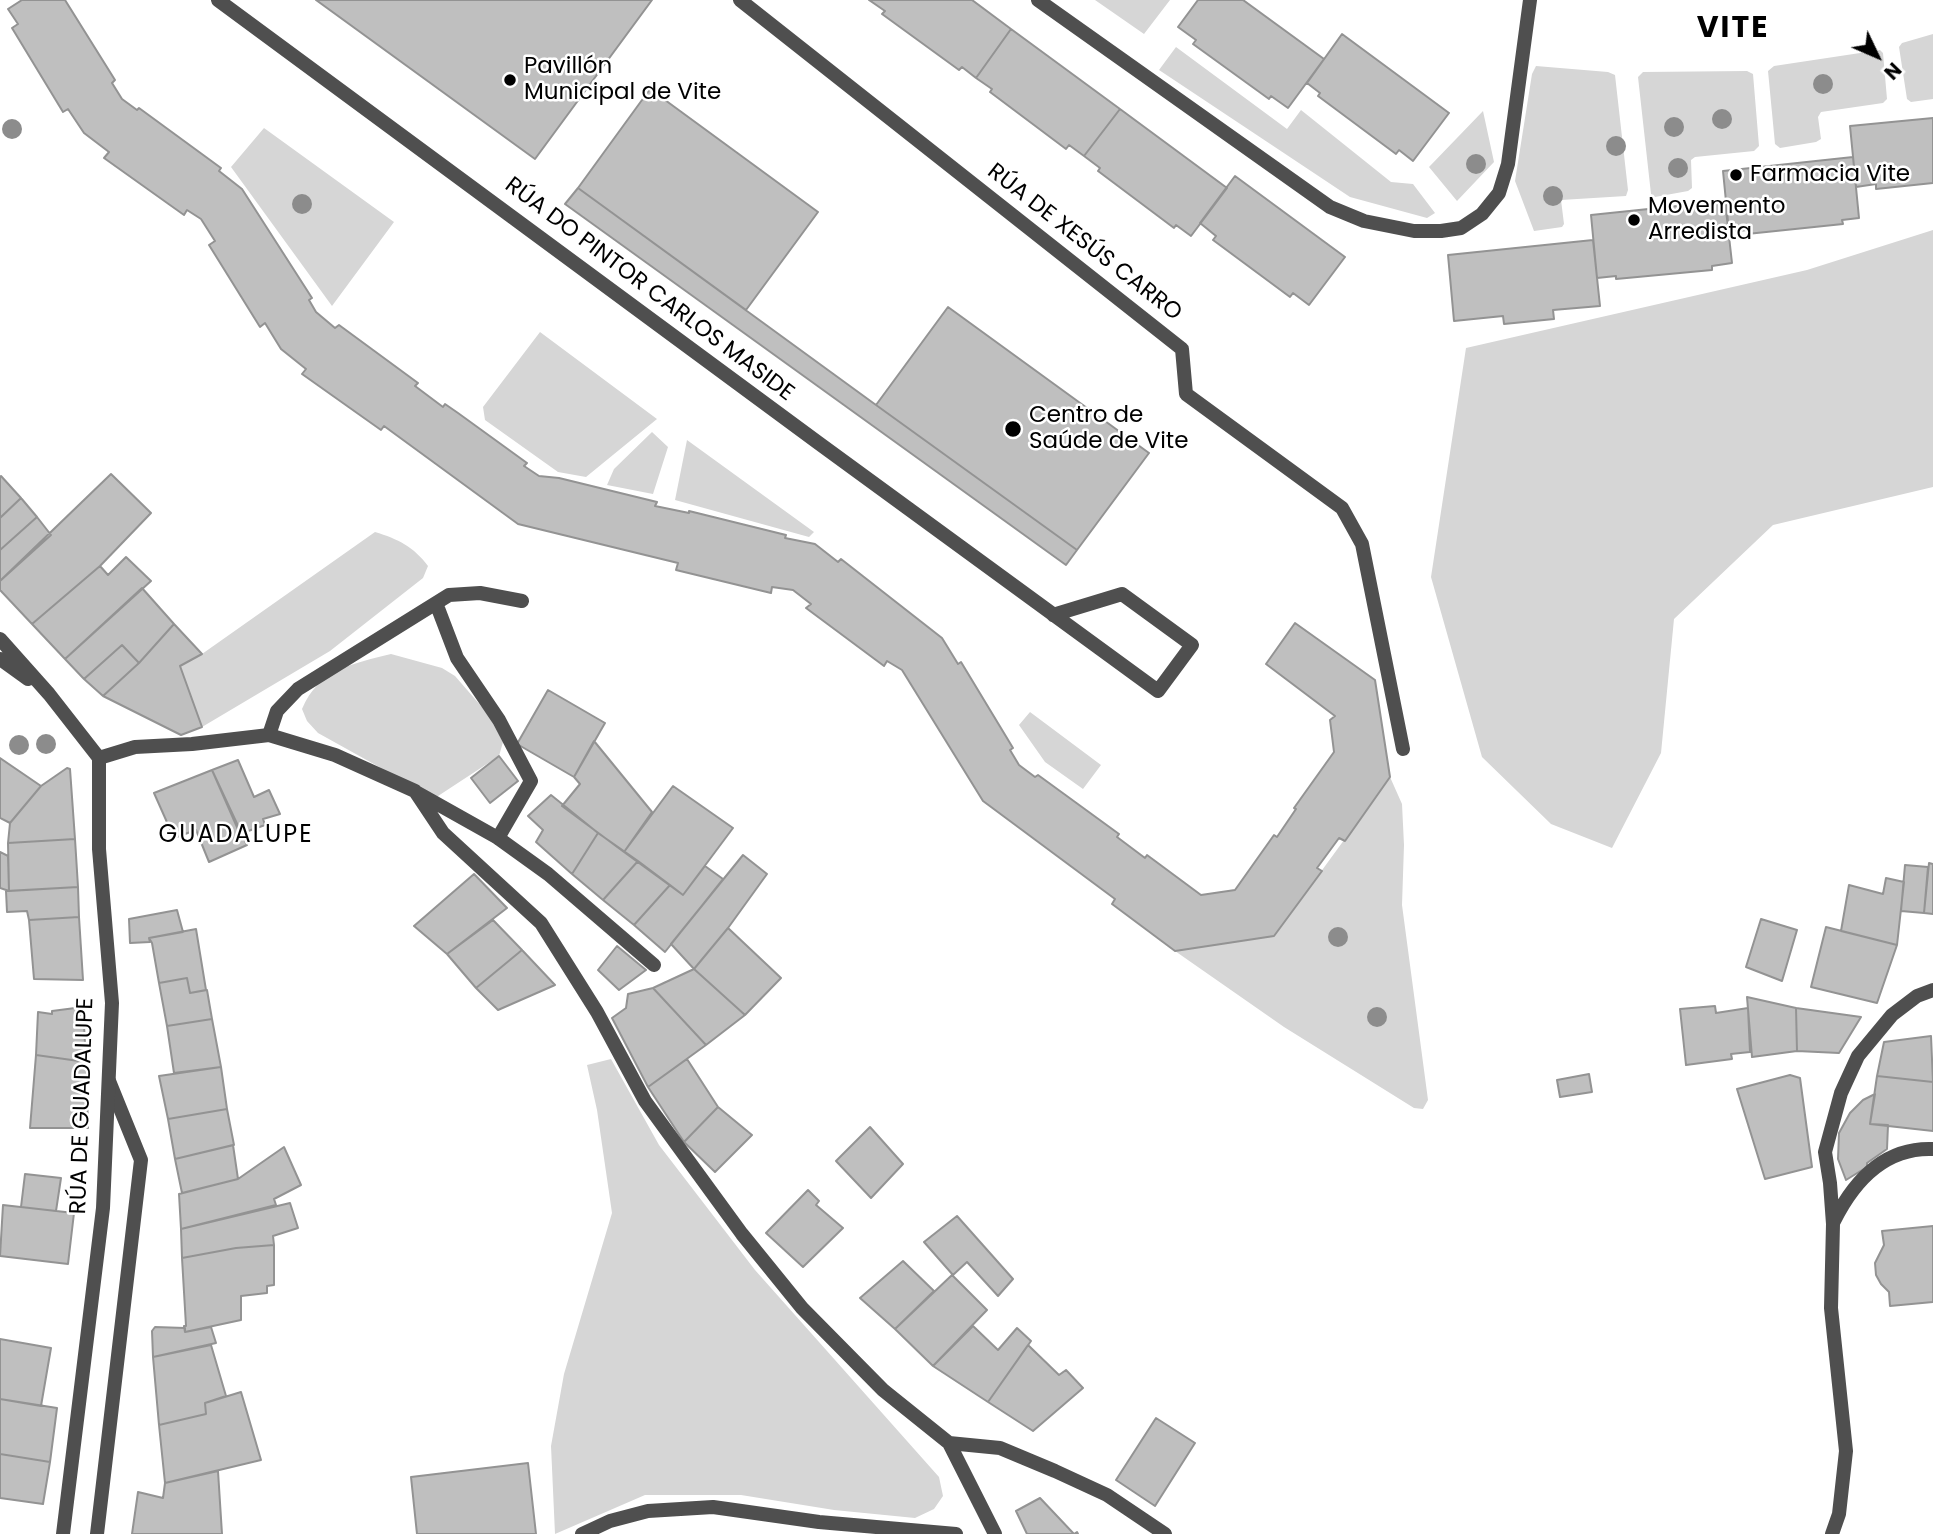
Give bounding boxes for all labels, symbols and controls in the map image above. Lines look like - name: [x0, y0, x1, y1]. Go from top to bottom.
- district label: VITE: [1697, 11, 1769, 47]
- north arrow: [1842, 21, 1912, 91]
- place label: Pavillón Municipal de Vite: [524, 53, 721, 107]
- text: N: [1878, 56, 1907, 85]
- marker: Pavillón Municipal de Vite: [502, 72, 518, 88]
- street label: RÚA DE XESÚS CARRO: [981, 158, 1187, 328]
- place label: Farmacia Vite: [1750, 161, 1910, 189]
- marker: Farmacia Vite: [1728, 167, 1744, 183]
- street label: RÚA DO PINTOR CARLOS MASIDE: [499, 172, 799, 408]
- place label: Movemento Arredista: [1648, 193, 1785, 247]
- marker: Movemento Arredista: [1626, 212, 1642, 228]
- place label: Centro de Saúde de Vite: [1029, 402, 1189, 456]
- marker: Centro de Saúde de Vite: [1003, 419, 1023, 439]
- district label: GUADALUPE: [160, 822, 312, 850]
- street label: RÚA DE GUADALUPE: [65, 997, 101, 1215]

